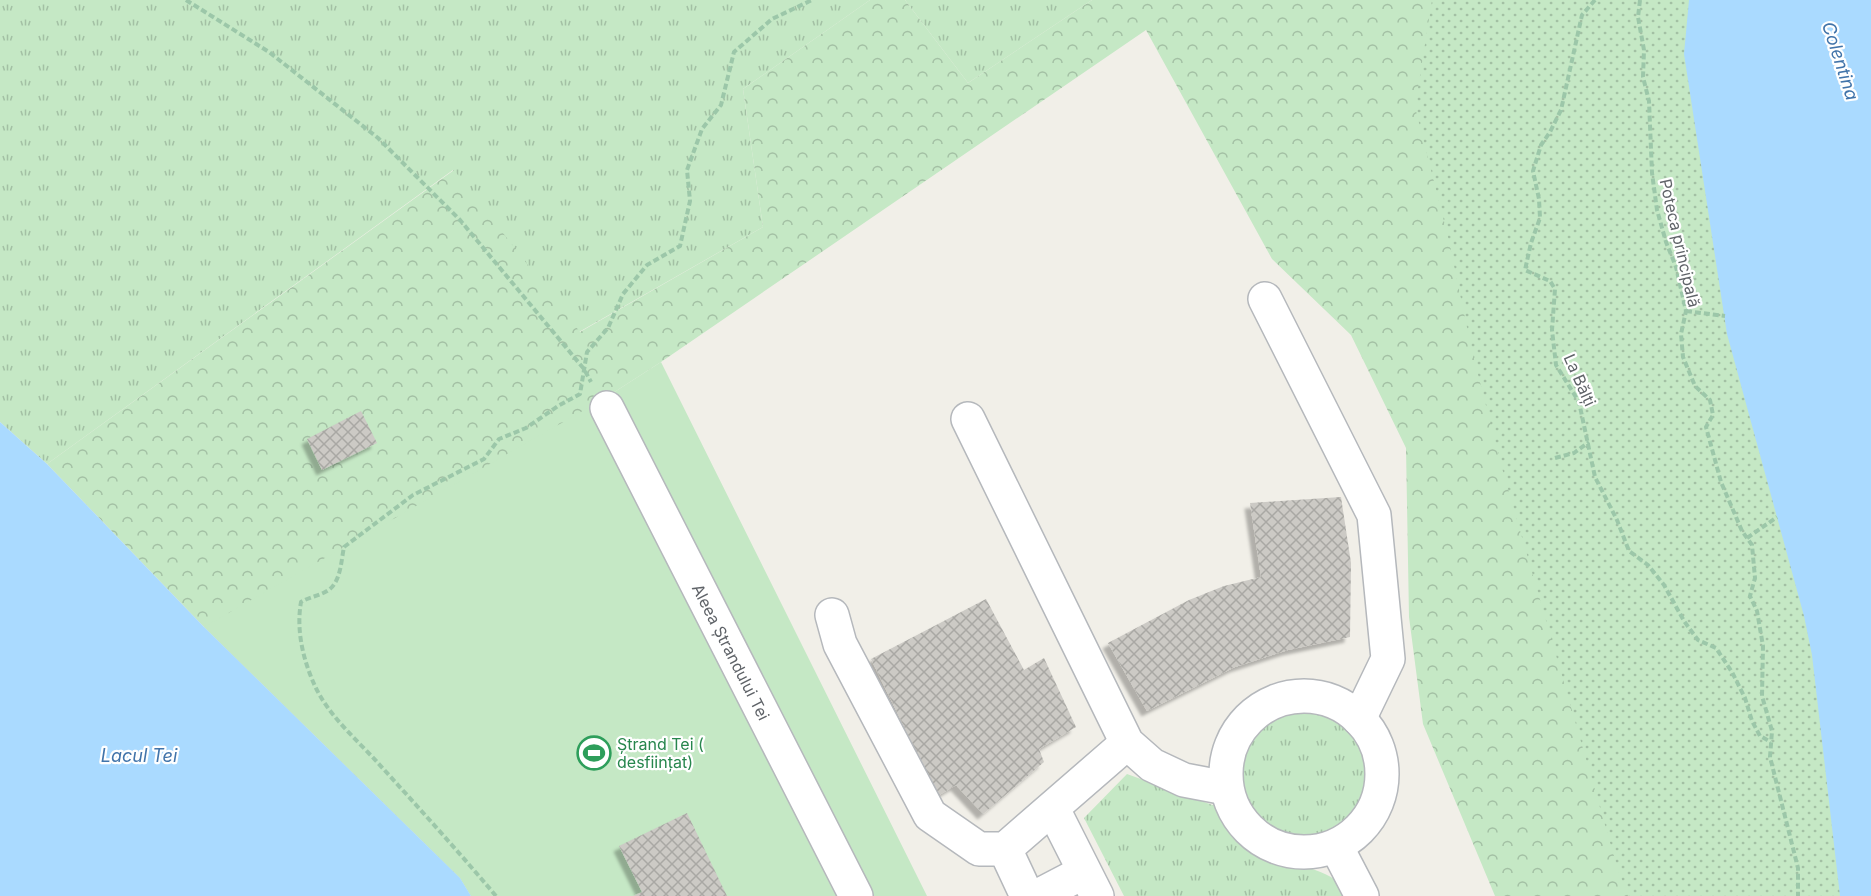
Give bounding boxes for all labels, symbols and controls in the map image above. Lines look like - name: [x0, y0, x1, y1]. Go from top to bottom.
- water label: Colentina: [1818, 19, 1863, 103]
- street label: Poteca principală: [1656, 177, 1704, 309]
- street label: La Bălți: [1560, 351, 1600, 409]
- street label: Aleea Ștrandului Tei: [688, 580, 774, 724]
- place label: Ștrand Tei ( desființat): [617, 734, 704, 772]
- sports icon: Ștrand Tei ( desființat): [576, 735, 612, 771]
- water label: Lacul Tei: [101, 745, 178, 766]

